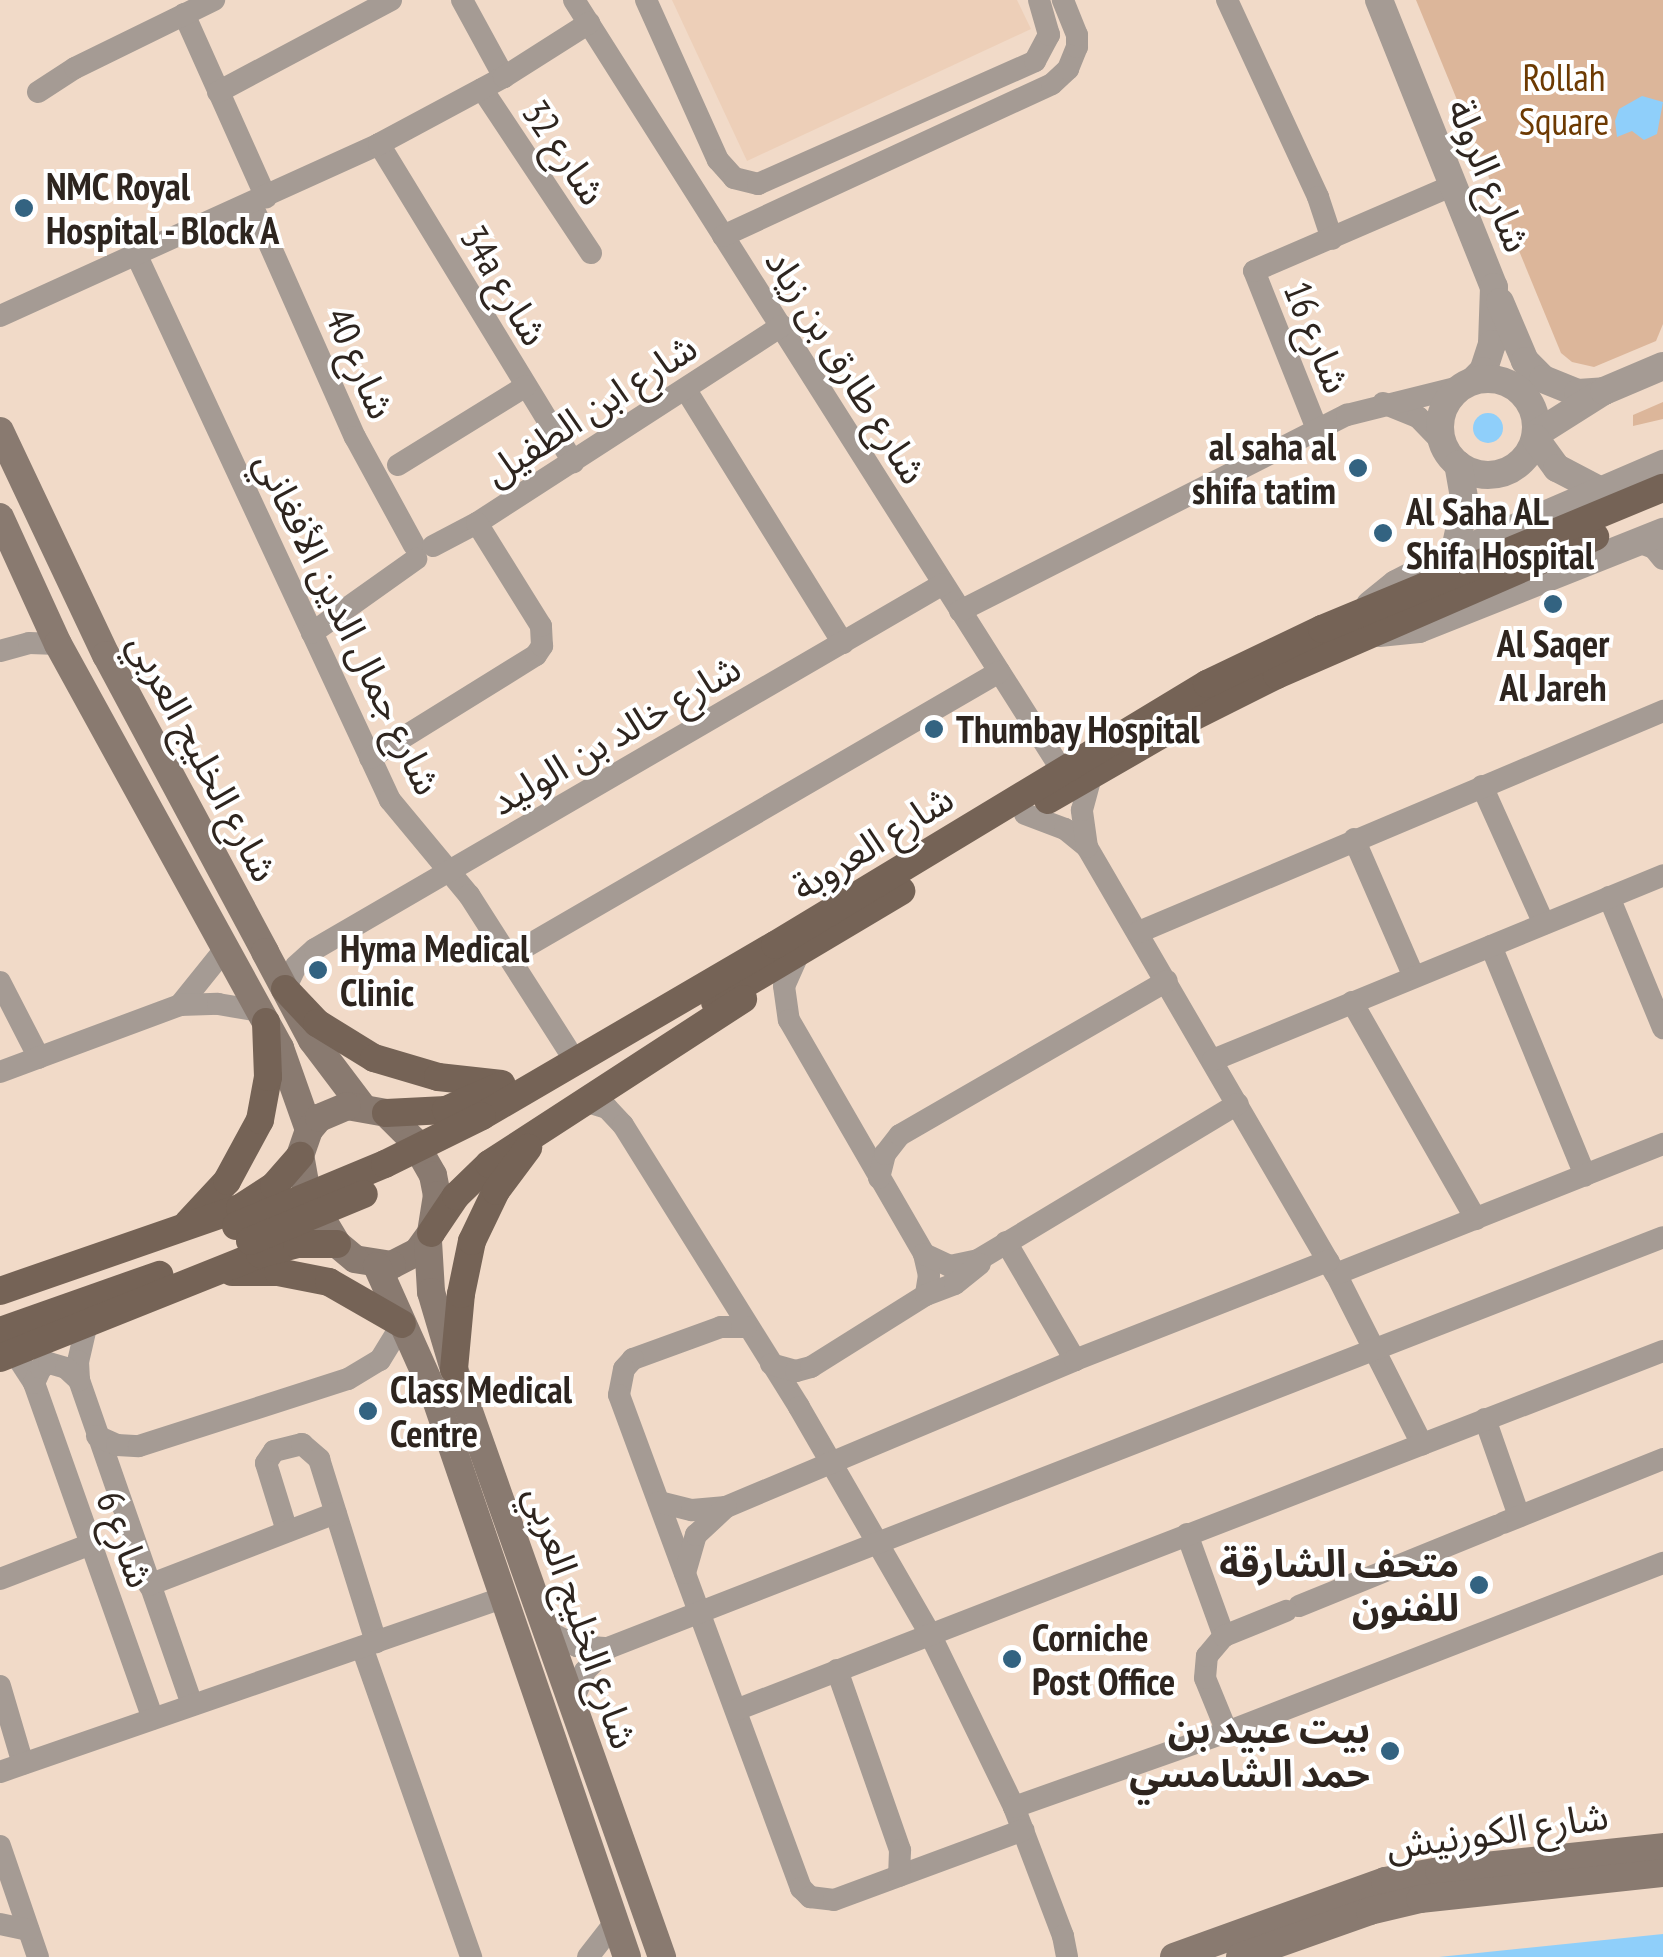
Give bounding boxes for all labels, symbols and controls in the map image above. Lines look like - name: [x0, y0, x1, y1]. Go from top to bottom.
- park label: Rollah Square: [1519, 54, 1609, 143]
- street label: شارع 32: [514, 91, 616, 213]
- street label: شارع الرولة: [1439, 92, 1541, 258]
- place label: NMC Royal Hospital - Block A: [46, 163, 285, 252]
- marker: NMC Royal Hospital - Block A: [11, 195, 37, 221]
- street label: 34a شارع: [452, 217, 558, 353]
- street label: شارع طارق بن زياد: [757, 240, 937, 492]
- street label: شارع 16: [1275, 275, 1361, 399]
- street label: شارع 40: [317, 301, 405, 425]
- street label: شارع ابن الطفيل: [475, 323, 705, 495]
- place label: al saha al shifa tatim: [1192, 423, 1336, 512]
- street label: شارع جمال الدين الأفغاني: [246, 444, 452, 802]
- marker: al saha al shifa tatim: [1345, 455, 1371, 481]
- place label: Al Saha AL Shifa Hospital: [1406, 488, 1594, 578]
- marker: Al Saha AL Shifa Hospital: [1370, 520, 1396, 546]
- marker: Al Saqer Al Jareh: [1542, 593, 1564, 615]
- place label: Al Saqer Al Jareh: [1497, 620, 1609, 709]
- street label: شارع الخليج العربي: [119, 625, 289, 889]
- street label: شارع خالد بن الوليد: [482, 644, 748, 824]
- place label: Thumbay Hospital: [956, 706, 1201, 752]
- marker: Thumbay Hospital: [921, 716, 947, 742]
- street label: شارع العروبة: [783, 775, 961, 909]
- place label: Hyma Medical Clinic: [340, 925, 529, 1014]
- marker: Hyma Medical Clinic: [305, 957, 331, 983]
- place label: Class Medical Centre: [390, 1366, 572, 1456]
- marker: Class Medical Centre: [355, 1398, 381, 1424]
- street label: شارع الخليج العربي: [516, 1480, 648, 1754]
- street label: شارع 6: [88, 1485, 164, 1593]
- place label: متحف الشارقة للفنون: [1219, 1540, 1459, 1630]
- marker: متحف الشارقة للفنون: [1468, 1574, 1490, 1596]
- place label: Corniche Post Office: [1032, 1614, 1176, 1704]
- marker: Corniche Post Office: [1001, 1648, 1023, 1670]
- place label: بيت عبيد بن حمد الشامسي: [1129, 1706, 1370, 1796]
- marker: بيت عبيد بن حمد الشامسي: [1379, 1740, 1401, 1762]
- street label: شارع الكورنيش: [1383, 1792, 1611, 1868]

